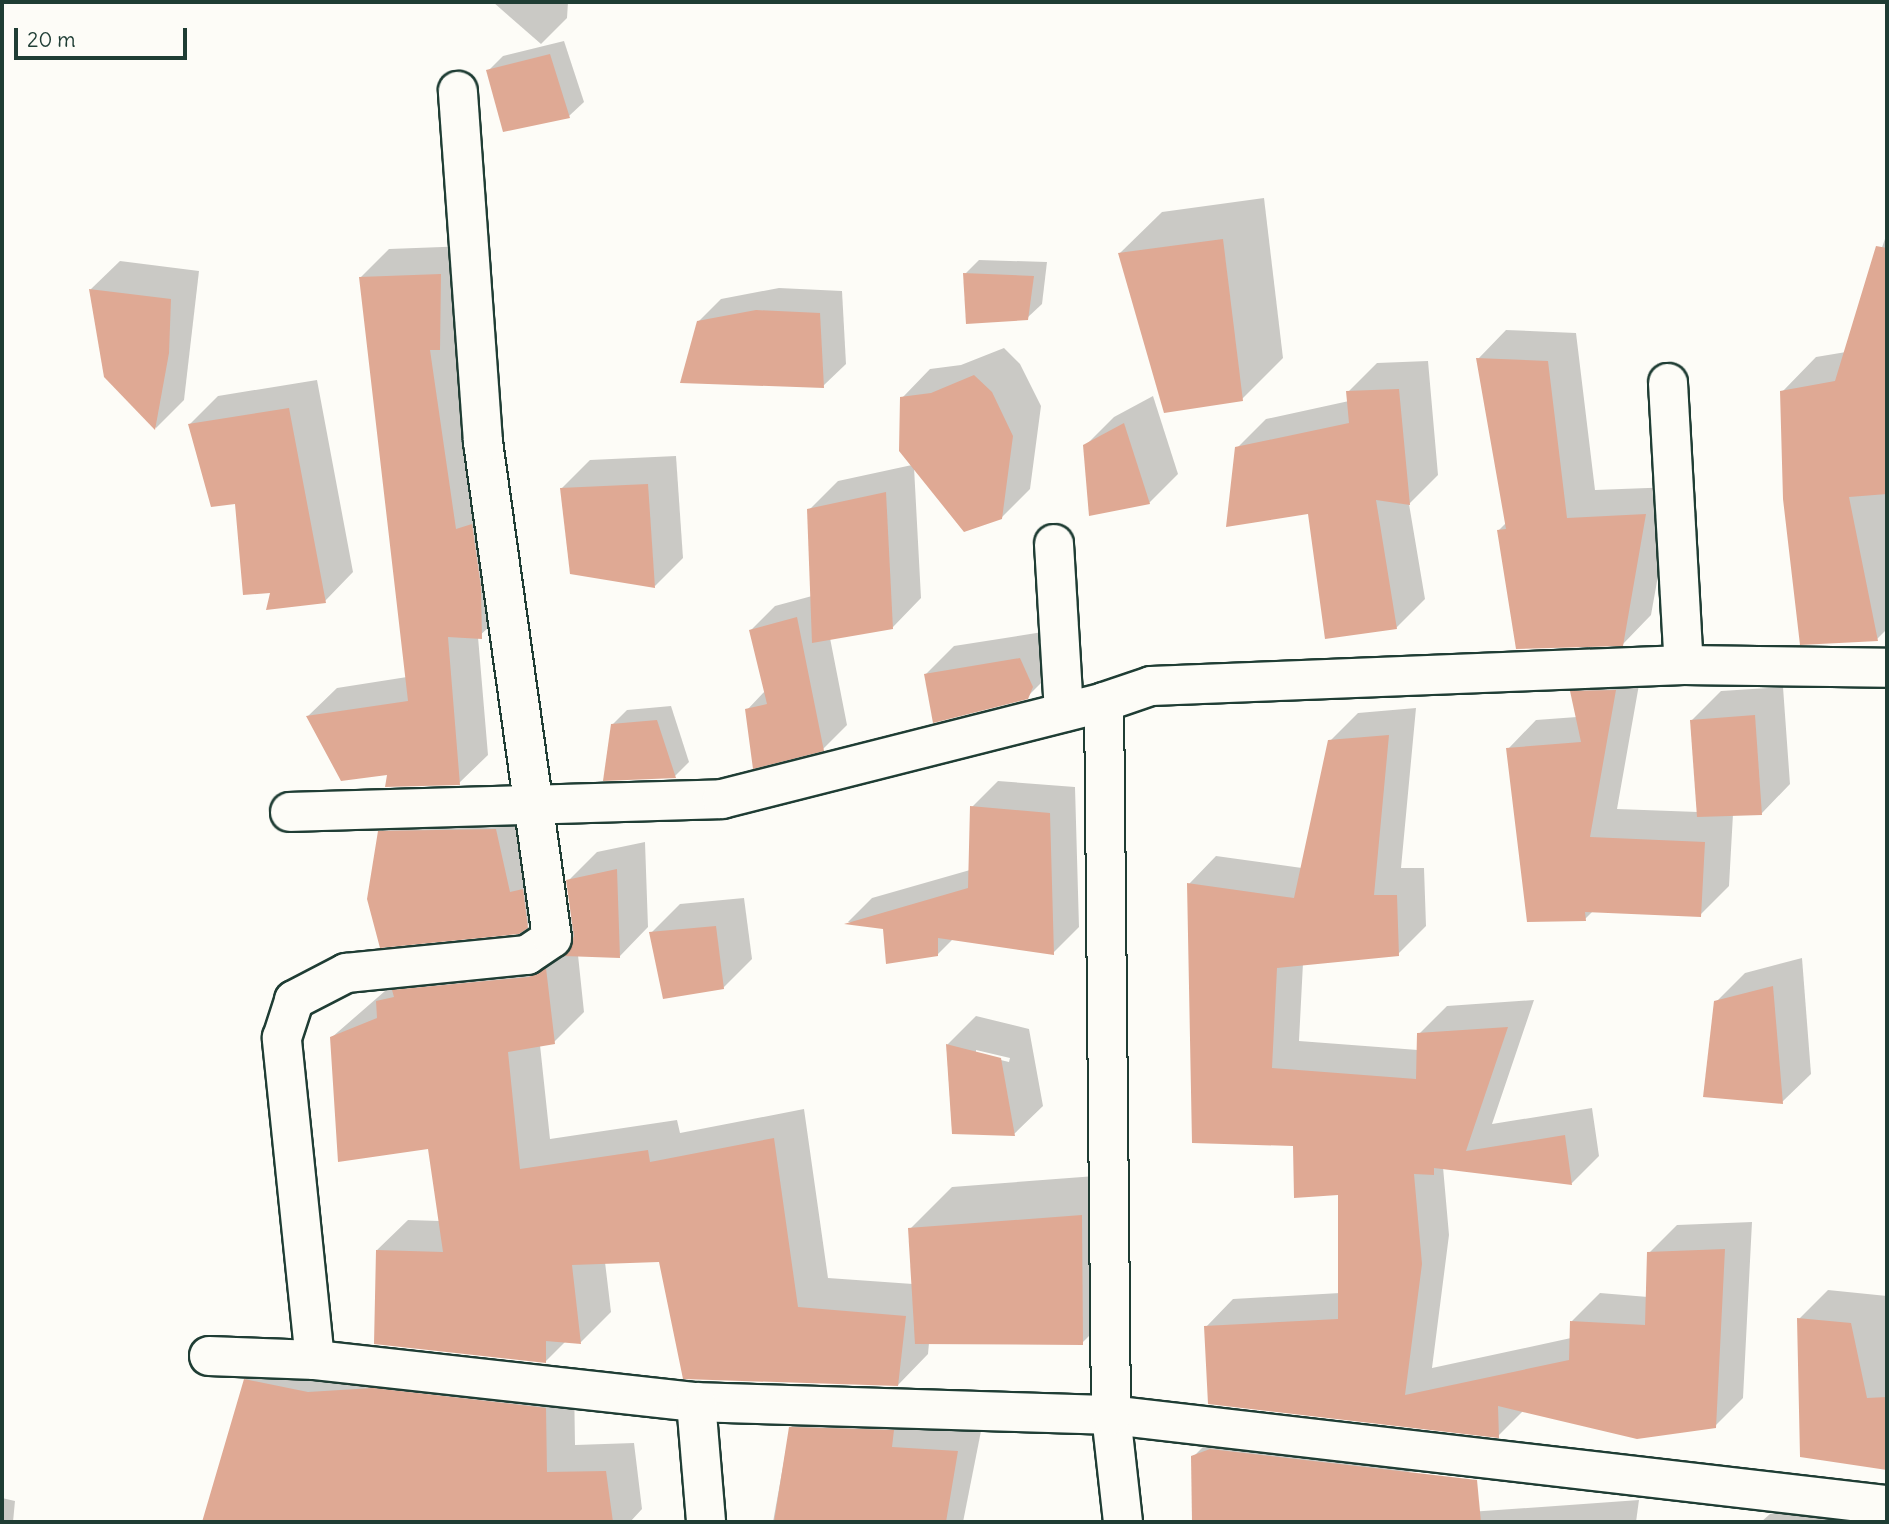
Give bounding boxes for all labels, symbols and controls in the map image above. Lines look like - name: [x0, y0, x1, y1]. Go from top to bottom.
- scale bar: [18, 14, 191, 58]
- text: 20 m: [27, 26, 76, 53]

